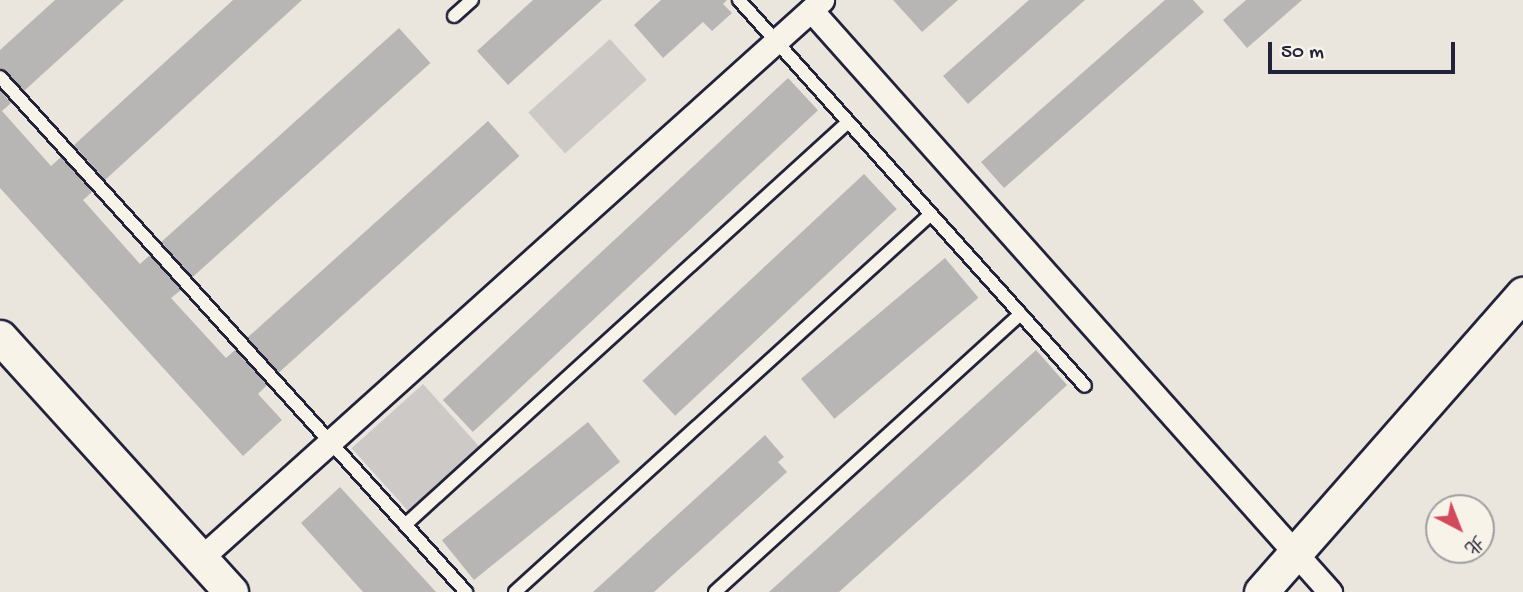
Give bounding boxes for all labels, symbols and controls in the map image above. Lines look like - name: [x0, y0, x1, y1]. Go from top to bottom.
- scale bar: [1271, 28, 1458, 72]
- text: 50 m: [1281, 41, 1324, 66]
- north arrow: [1425, 494, 1495, 564]
- text: 北: [1458, 529, 1488, 558]

